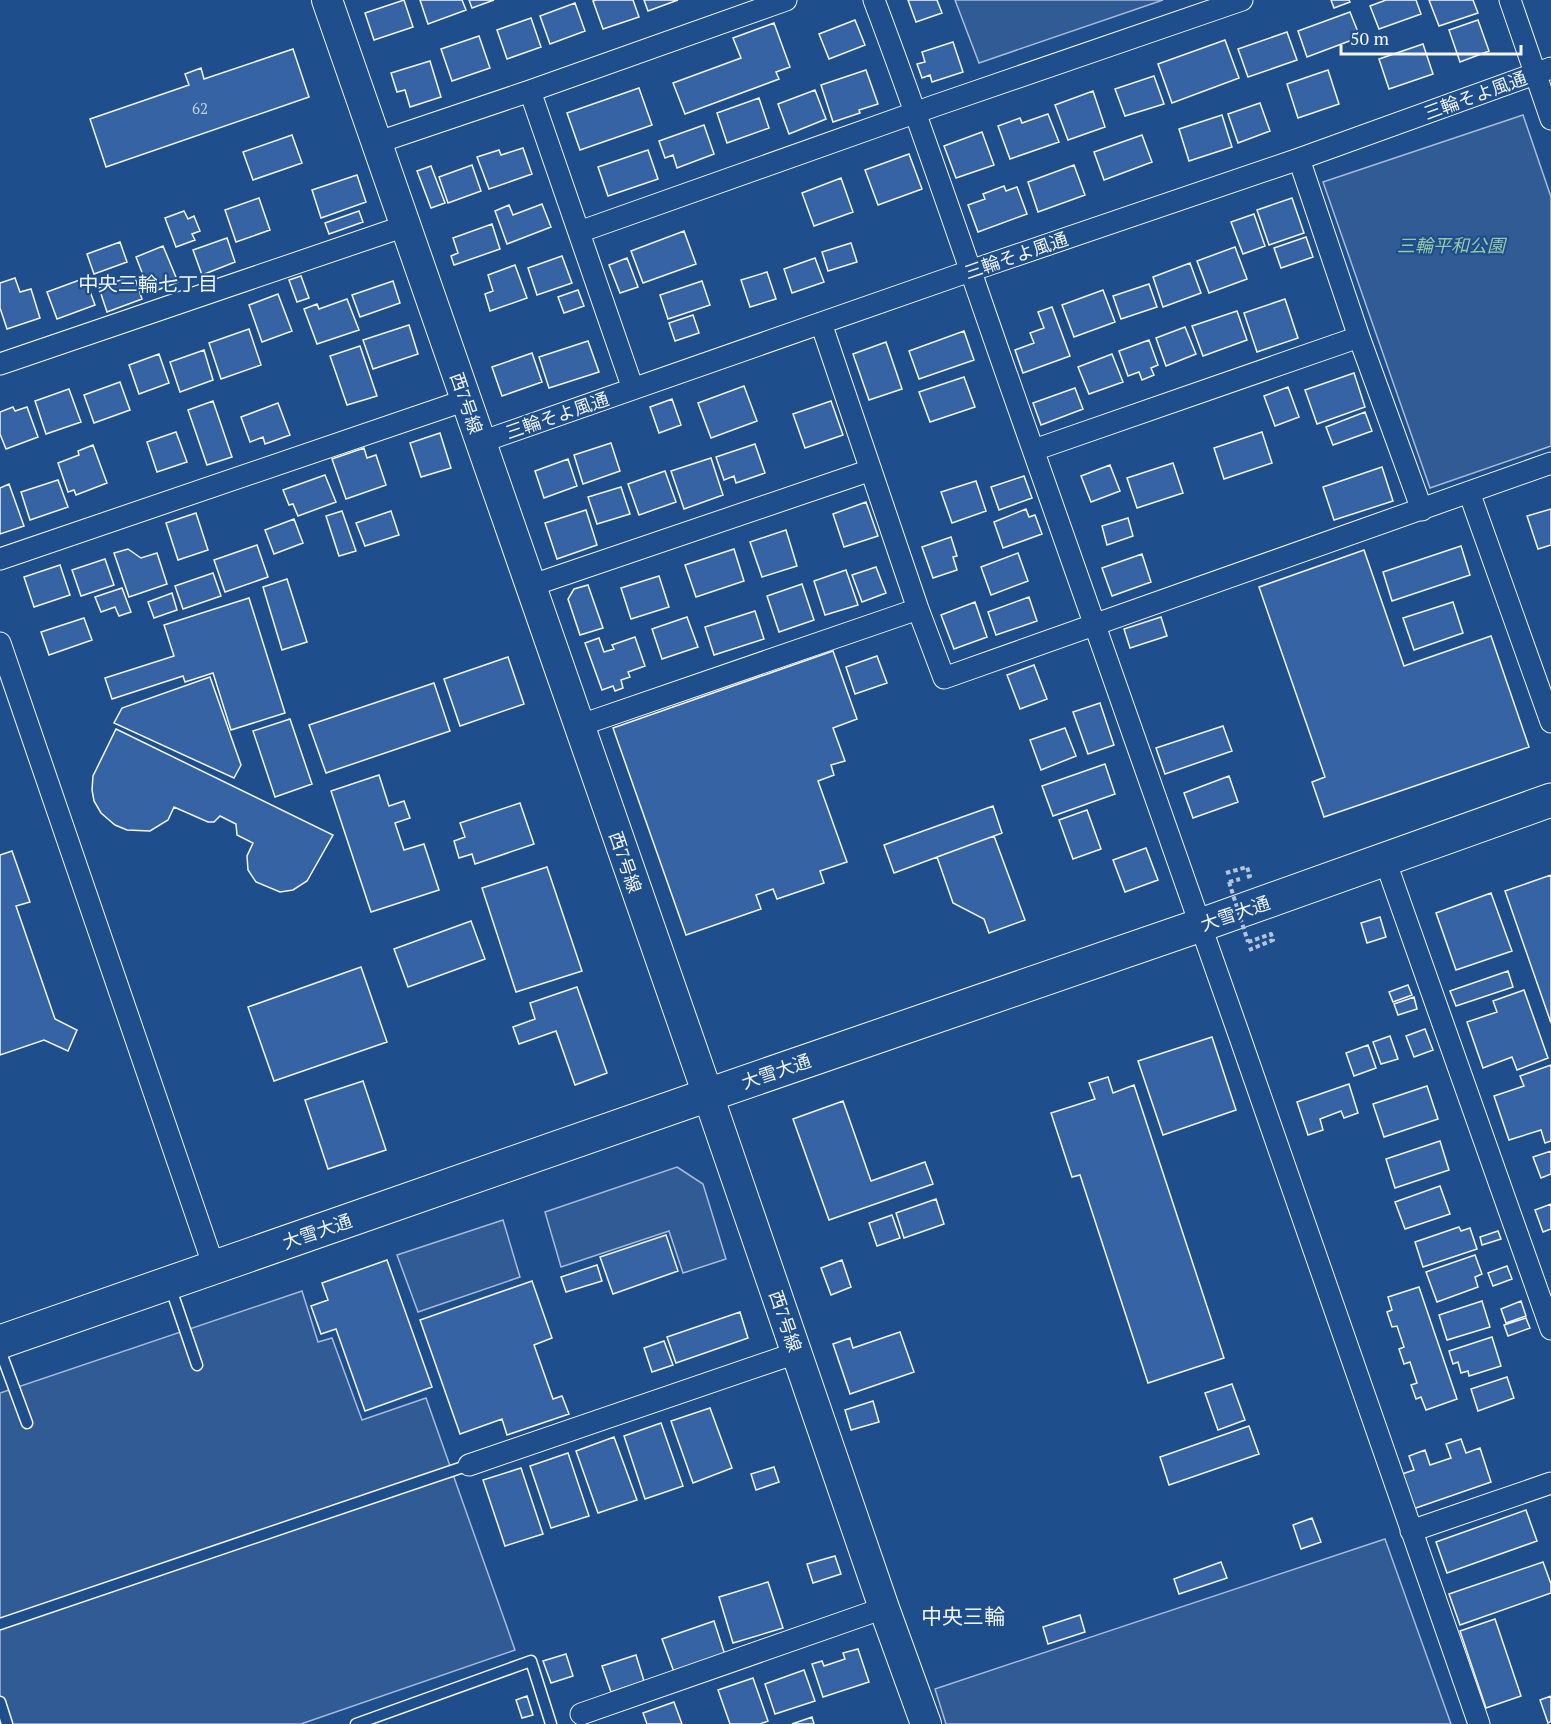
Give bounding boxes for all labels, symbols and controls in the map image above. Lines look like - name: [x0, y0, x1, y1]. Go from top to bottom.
- scale bar: [1341, 18, 1521, 56]
- text: 50 m: [1350, 26, 1390, 50]
- street label: 三輪そよ風通: [1420, 65, 1530, 125]
- house number: 62: [192, 98, 208, 118]
- street label: 三輪そよ風通: [961, 226, 1071, 284]
- park label: 三輪平和公園: [1397, 233, 1508, 257]
- district label: 中央三輪七丁目: [78, 270, 218, 297]
- street label: 西7号線: [445, 369, 489, 437]
- street label: 三輪そよ風通: [502, 386, 612, 444]
- street label: 西7号線: [604, 828, 648, 896]
- street label: 大雪大通: [1197, 890, 1273, 936]
- street label: 大雪大通: [738, 1048, 814, 1094]
- street label: 大雪大通: [279, 1208, 355, 1254]
- street label: 西7号線: [764, 1287, 808, 1355]
- district label: 中央三輪: [921, 1602, 1005, 1630]

